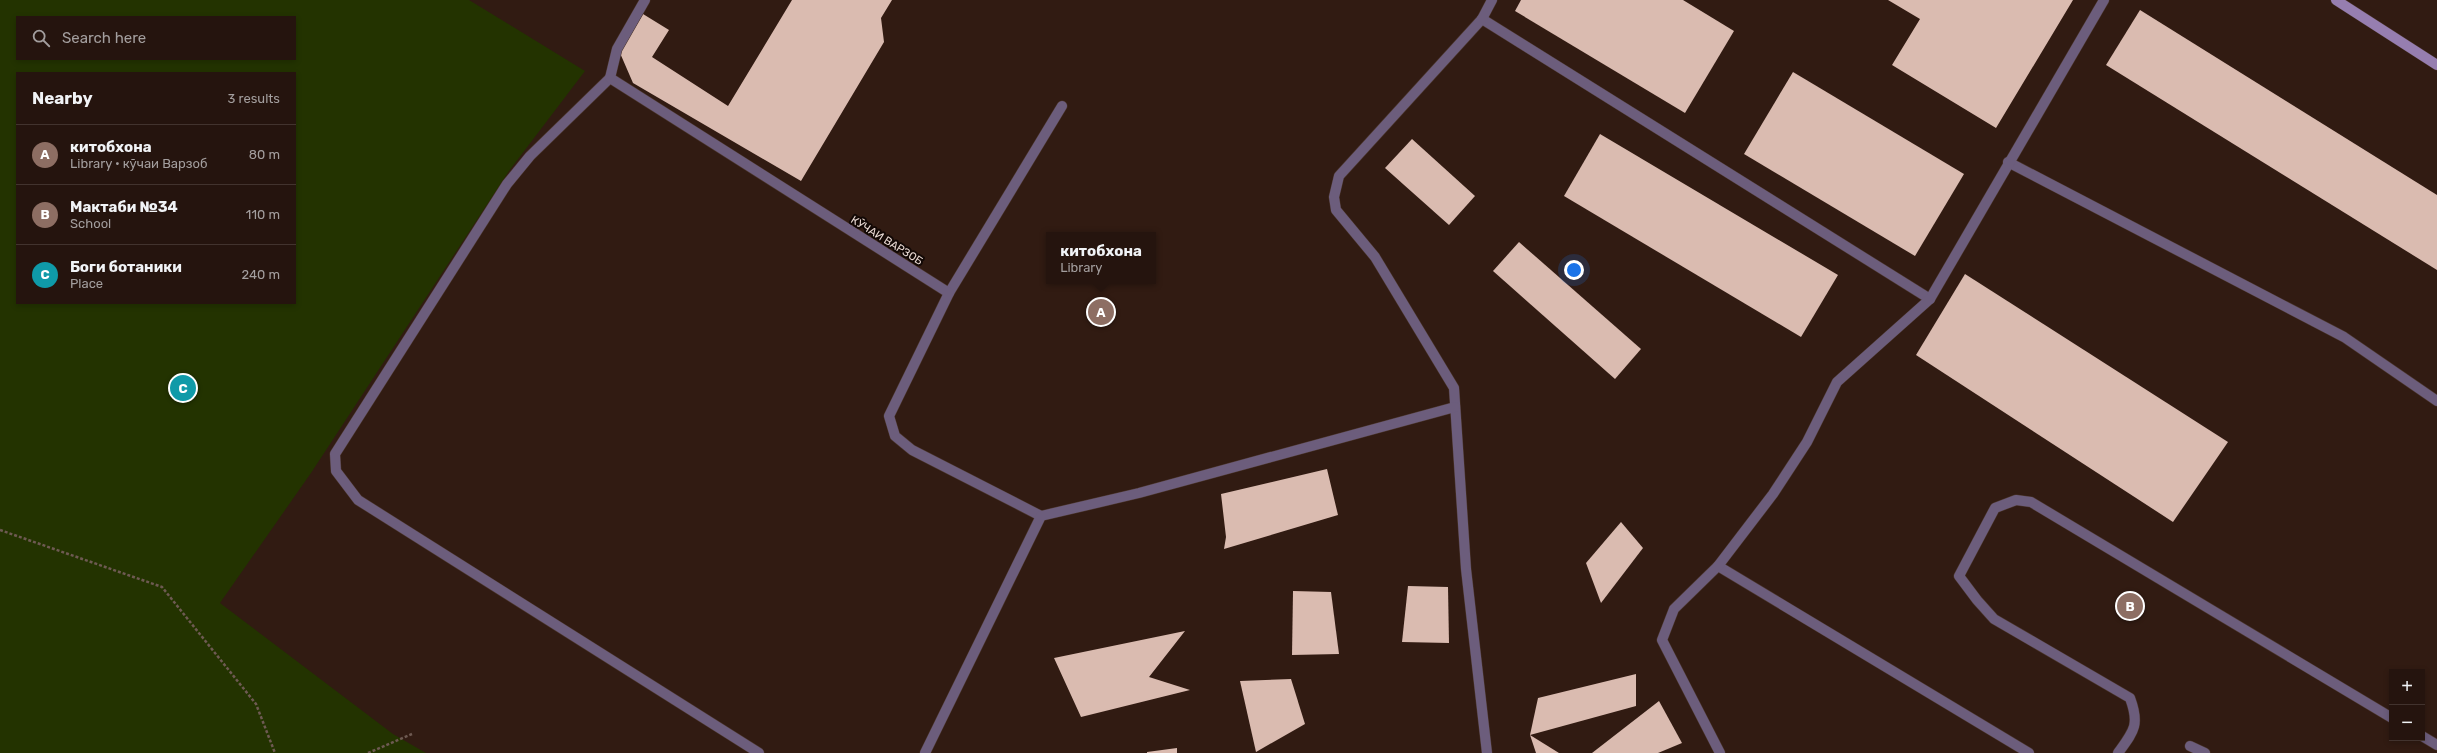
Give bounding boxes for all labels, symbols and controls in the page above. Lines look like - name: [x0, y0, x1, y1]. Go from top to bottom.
- search box: [16, 16, 296, 60]
- icon: search: [30, 27, 52, 49]
- text: Search here: [62, 29, 146, 47]
- text: Nearby: [32, 88, 93, 108]
- text: 3 results: [228, 91, 280, 106]
- text: китобхона: [70, 138, 152, 156]
- text: A: [40, 147, 50, 162]
- text: 80 m: [249, 147, 280, 162]
- text: Library · кӯчаи Варзоб: [70, 156, 207, 171]
- text: Мактаби №34: [70, 198, 178, 216]
- text: B: [40, 207, 50, 222]
- text: 110 m: [246, 207, 280, 222]
- street label: КӮЧАИ ВАРЗОБ: [849, 213, 925, 268]
- text: School: [70, 216, 111, 231]
- popup: [1046, 232, 1156, 284]
- text: китобхона: [1060, 242, 1142, 260]
- text: Боги ботаники: [70, 258, 182, 276]
- text: Library: [1060, 260, 1102, 275]
- your location: [1564, 260, 1584, 280]
- text: C: [40, 267, 50, 282]
- text: 240 m: [241, 267, 280, 282]
- text: Place: [70, 276, 103, 291]
- pin: A: [1088, 297, 1114, 327]
- pin: C: [170, 373, 196, 403]
- pin: B: [2117, 591, 2143, 621]
- map controls: [2389, 669, 2425, 741]
- button: +: [2389, 669, 2425, 705]
- button: −: [2389, 705, 2425, 741]

